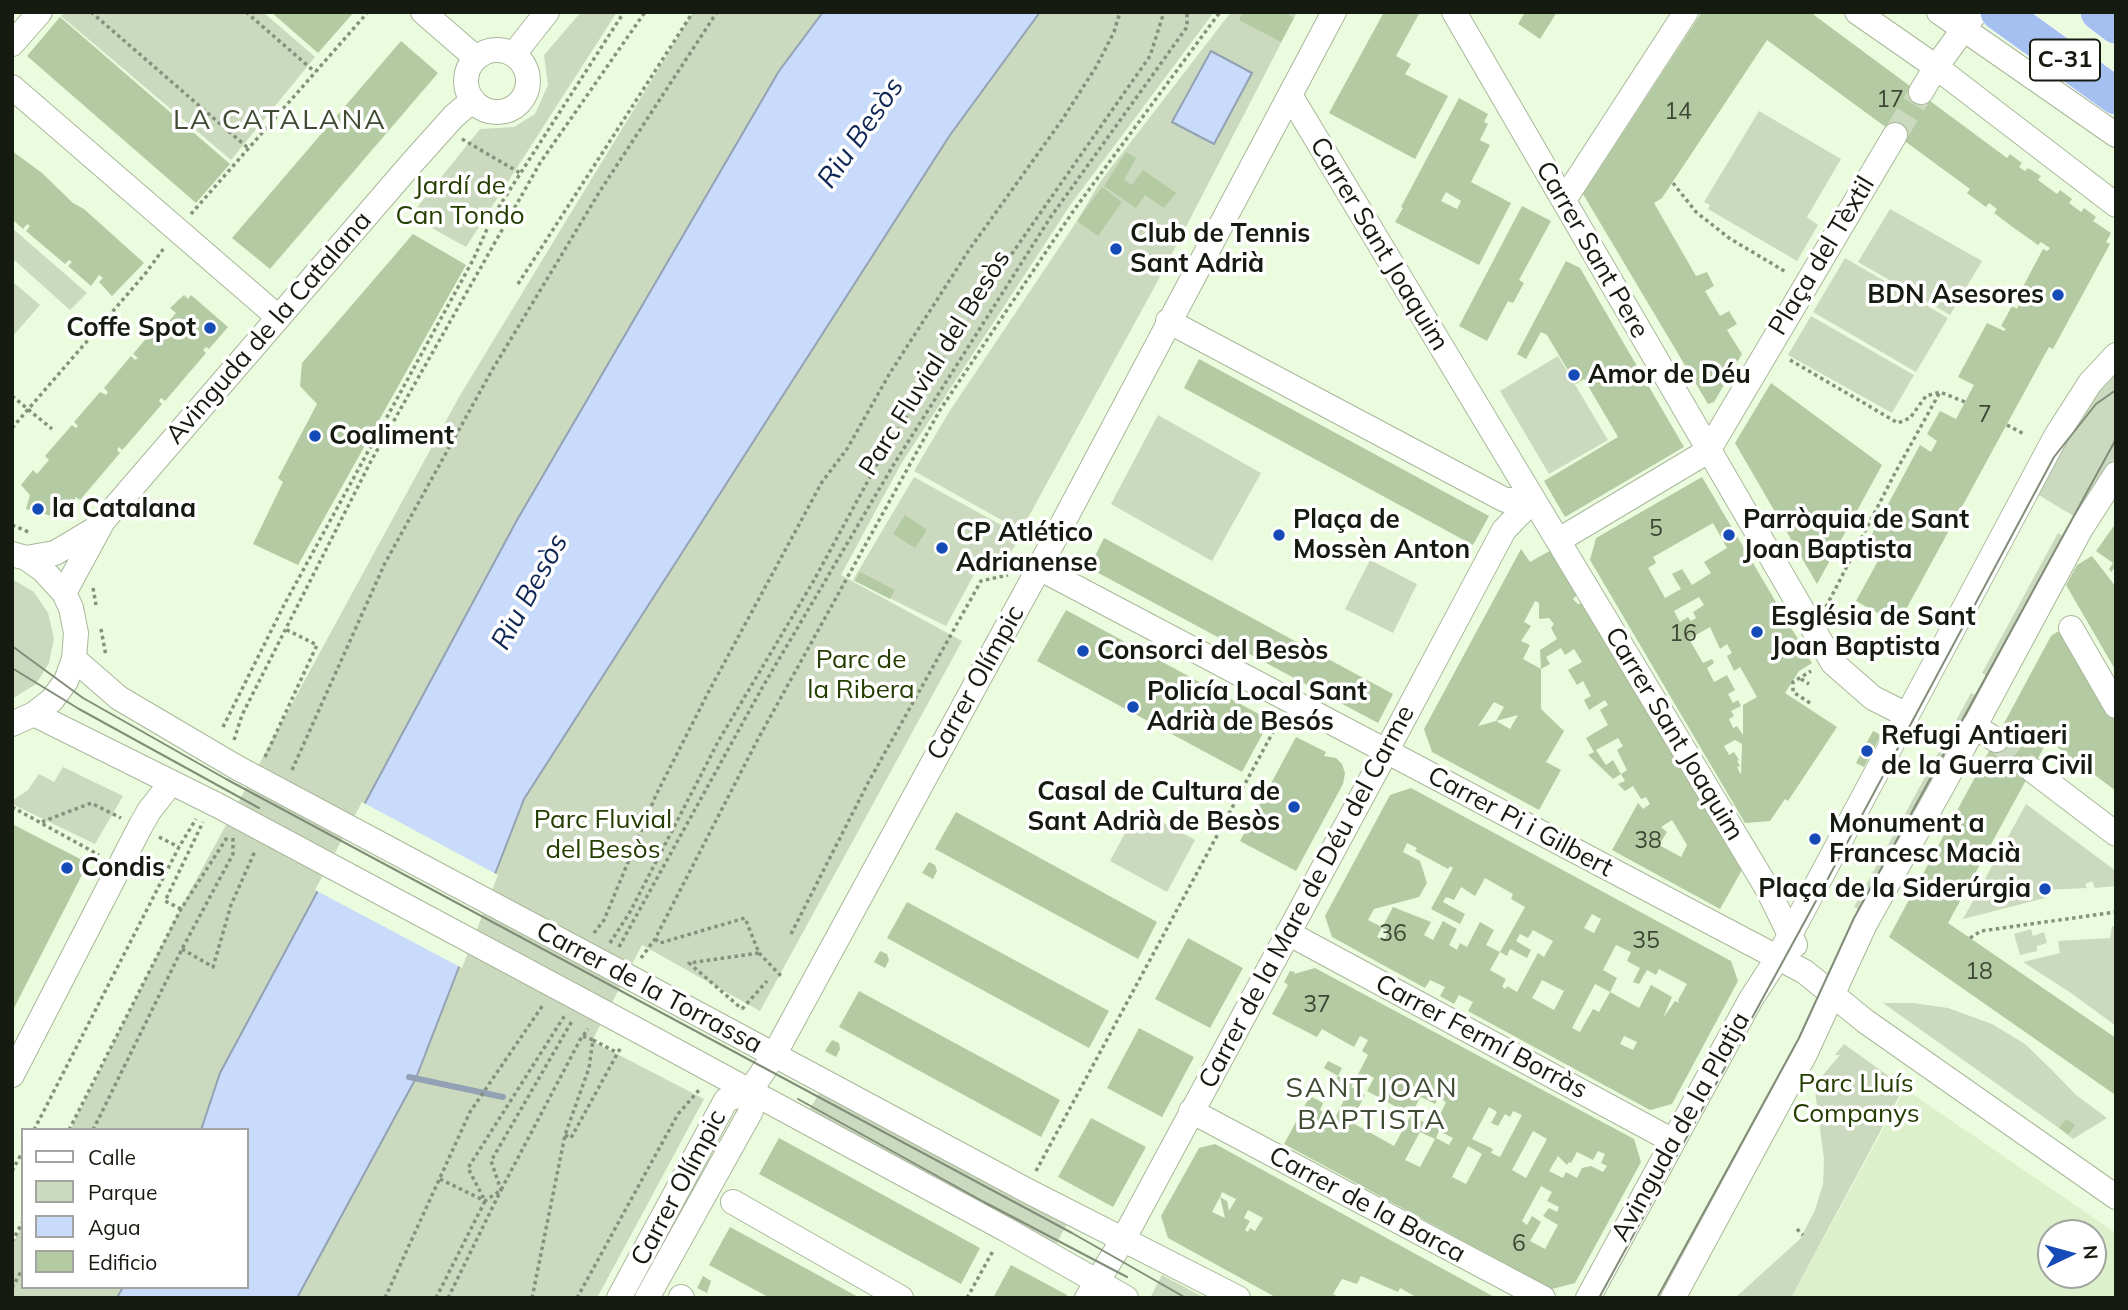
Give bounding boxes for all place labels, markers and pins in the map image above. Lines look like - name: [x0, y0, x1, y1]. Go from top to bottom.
- place label: Club de Tennis Sant Adrià: [1130, 218, 1310, 280]
- marker: Club de Tennis Sant Adrià: [1108, 241, 1124, 257]
- place label: BDN Asesores: [1867, 279, 2044, 311]
- marker: BDN Asesores: [2050, 287, 2066, 303]
- place label: Coffe Spot: [66, 312, 196, 344]
- marker: Coffe Spot: [202, 320, 218, 336]
- place label: Amor de Déu: [1588, 359, 1751, 391]
- marker: Amor de Déu: [1566, 367, 1582, 383]
- place label: Coaliment: [329, 420, 454, 452]
- marker: Coaliment: [307, 428, 323, 444]
- place label: la Catalana: [52, 493, 196, 525]
- marker: la Catalana: [30, 501, 46, 517]
- place label: Plaça de Mossèn Anton: [1293, 504, 1470, 566]
- place label: Parròquia de Sant Joan Baptista: [1743, 504, 1969, 566]
- place label: CP Atlético Adrianense: [956, 517, 1097, 578]
- marker: Plaça de Mossèn Anton: [1271, 527, 1287, 543]
- marker: Parròquia de Sant Joan Baptista: [1721, 527, 1737, 543]
- marker: CP Atlético Adrianense: [934, 540, 950, 556]
- place label: Església de Sant Joan Baptista: [1771, 601, 1976, 662]
- marker: Església de Sant Joan Baptista: [1749, 624, 1765, 640]
- place label: Consorci del Besòs: [1097, 635, 1328, 667]
- marker: Consorci del Besòs: [1075, 643, 1091, 659]
- place label: Policía Local Sant Adrià de Besós: [1147, 676, 1367, 738]
- marker: Policía Local Sant Adrià de Besós: [1125, 699, 1141, 715]
- place label: Refugi Antiaeri de la Guerra Civil: [1881, 720, 2093, 782]
- marker: Refugi Antiaeri de la Guerra Civil: [1859, 743, 1875, 759]
- place label: Casal de Cultura de Sant Adrià de Besòs: [1028, 776, 1280, 838]
- marker: Casal de Cultura de Sant Adrià de Besòs: [1286, 799, 1302, 815]
- place label: Monument a Francesc Macià: [1829, 808, 2021, 870]
- marker: Monument a Francesc Macià: [1807, 831, 1823, 847]
- place label: Condis: [81, 852, 165, 884]
- marker: Condis: [59, 860, 75, 876]
- place label: Plaça de la Siderúrgia: [1758, 873, 2031, 905]
- marker: Plaça de la Siderúrgia: [2037, 881, 2053, 897]

